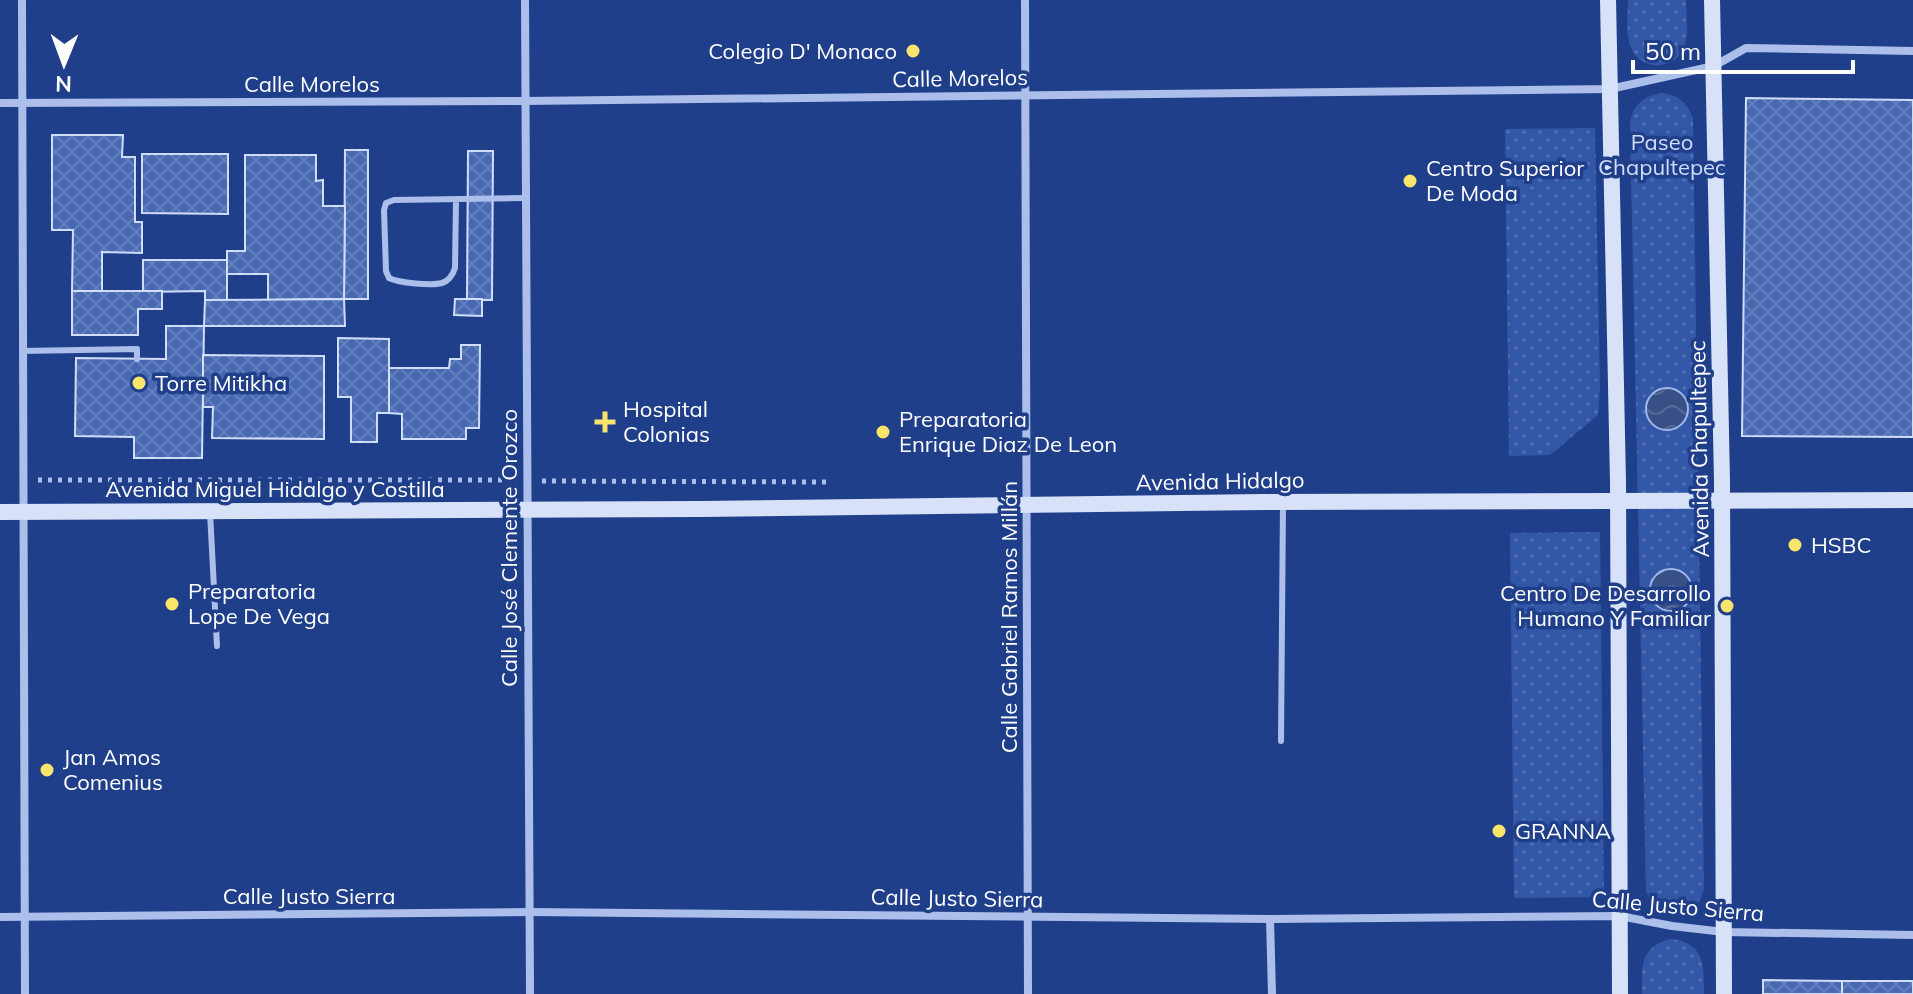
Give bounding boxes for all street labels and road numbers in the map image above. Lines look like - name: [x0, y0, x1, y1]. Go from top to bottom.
- street label: Calle Morelos: [892, 63, 1028, 93]
- street label: Calle Morelos: [244, 70, 380, 98]
- street label: Avenida Chapultepec: [1683, 340, 1715, 558]
- street label: Calle José Clemente Orozco: [495, 409, 523, 687]
- street label: Avenida Hidalgo: [1135, 466, 1305, 496]
- street label: Avenida Miguel Hidalgo y Costilla: [105, 475, 445, 503]
- street label: Calle Gabriel Ramos Millán: [995, 481, 1023, 753]
- street label: Calle Justo Sierra: [223, 882, 395, 910]
- street label: Calle Justo Sierra: [870, 882, 1044, 914]
- street label: Calle Justo Sierra: [1591, 885, 1765, 927]

